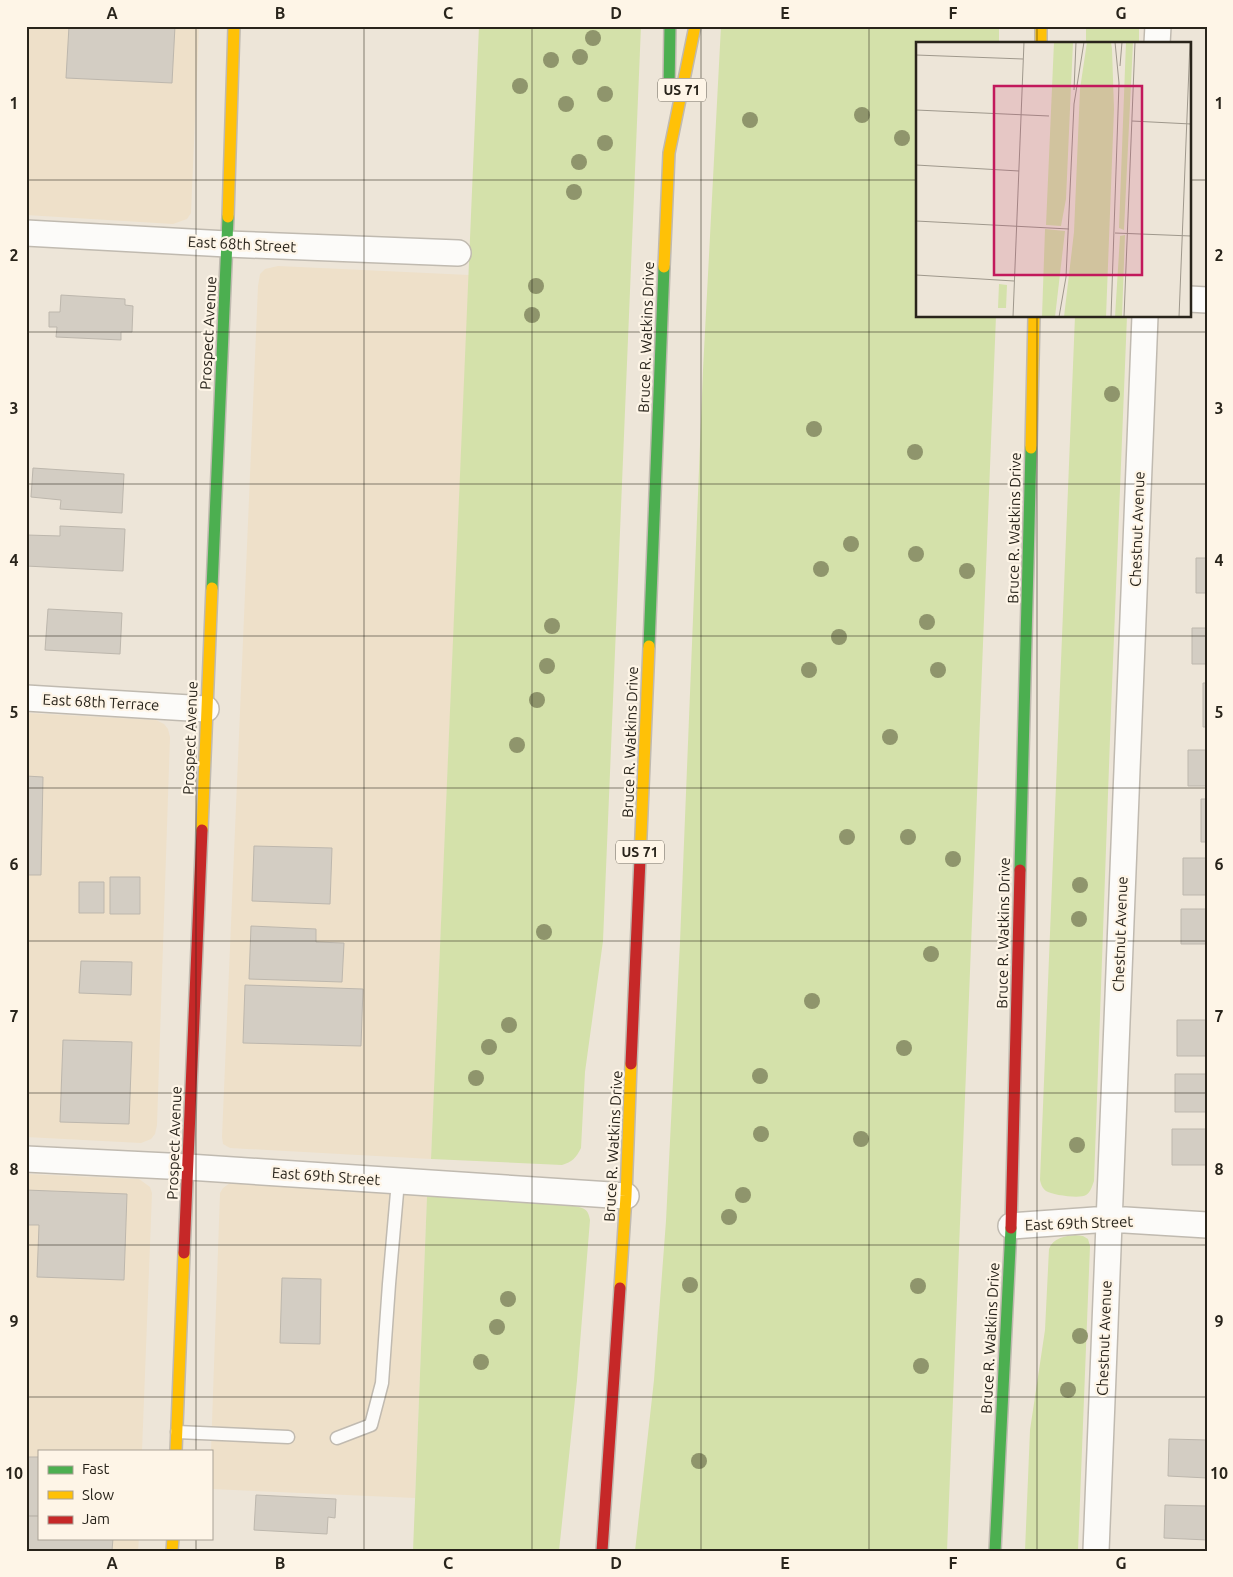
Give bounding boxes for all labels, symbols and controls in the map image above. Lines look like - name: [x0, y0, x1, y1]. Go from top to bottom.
- text: A: [106, 4, 118, 22]
- text: B: [275, 4, 285, 22]
- text: C: [443, 4, 453, 22]
- text: D: [610, 4, 622, 22]
- text: E: [780, 4, 790, 22]
- text: F: [949, 4, 958, 22]
- text: G: [1115, 4, 1127, 22]
- inset map: [916, 42, 1190, 318]
- road number: US 71: [658, 78, 706, 102]
- text: 1: [9, 94, 19, 112]
- text: 1: [1214, 94, 1224, 112]
- street label: East 68th Street: [187, 233, 297, 255]
- text: 2: [9, 246, 19, 264]
- text: 2: [1214, 246, 1224, 264]
- street label: Bruce R. Watkins Drive: [635, 261, 657, 413]
- street label: Prospect Avenue: [197, 276, 219, 390]
- text: 3: [9, 399, 19, 417]
- text: 3: [1214, 399, 1224, 417]
- street label: Bruce R. Watkins Drive: [1004, 452, 1024, 604]
- street label: Chestnut Avenue: [1126, 471, 1148, 587]
- text: 4: [9, 551, 19, 569]
- text: 4: [1214, 551, 1224, 569]
- street label: Bruce R. Watkins Drive: [619, 666, 641, 818]
- street label: Prospect Avenue: [180, 681, 200, 795]
- street label: East 68th Terrace: [42, 690, 160, 714]
- text: 5: [9, 703, 19, 721]
- text: 5: [1214, 703, 1224, 721]
- road number: US 71: [616, 840, 664, 864]
- text: 6: [9, 855, 19, 873]
- text: 6: [1214, 855, 1224, 873]
- street label: Bruce R. Watkins Drive: [993, 857, 1013, 1009]
- street label: Chestnut Avenue: [1109, 876, 1131, 992]
- text: 7: [9, 1007, 19, 1025]
- text: 7: [1214, 1007, 1224, 1025]
- street label: Bruce R. Watkins Drive: [601, 1070, 625, 1222]
- street label: Prospect Avenue: [164, 1086, 184, 1200]
- text: 8: [9, 1160, 19, 1178]
- text: 8: [1214, 1160, 1224, 1178]
- street label: East 69th Street: [271, 1164, 381, 1188]
- street label: East 69th Street: [1024, 1213, 1134, 1233]
- street label: Bruce R. Watkins Drive: [978, 1262, 1002, 1414]
- street label: Chestnut Avenue: [1093, 1280, 1115, 1396]
- text: 9: [9, 1312, 19, 1330]
- text: 9: [1214, 1312, 1224, 1330]
- legend: [38, 1450, 212, 1540]
- text: Fast: [82, 1460, 110, 1477]
- text: 10: [5, 1464, 23, 1482]
- text: 10: [1210, 1464, 1228, 1482]
- text: Slow: [82, 1486, 115, 1503]
- text: Jam: [82, 1510, 110, 1527]
- text: A: [106, 1554, 118, 1572]
- text: B: [275, 1554, 285, 1572]
- text: C: [443, 1554, 453, 1572]
- text: D: [610, 1554, 622, 1572]
- text: E: [780, 1554, 790, 1572]
- text: F: [949, 1554, 958, 1572]
- text: G: [1115, 1554, 1127, 1572]

